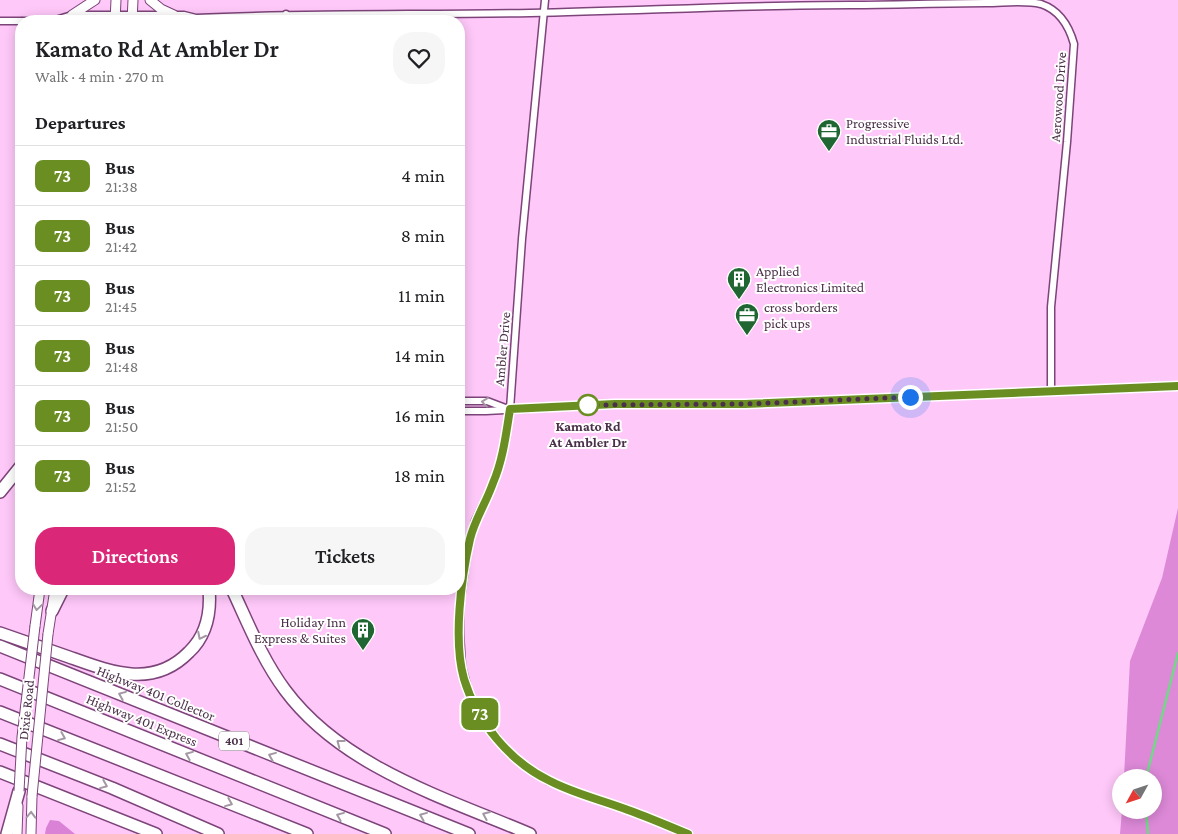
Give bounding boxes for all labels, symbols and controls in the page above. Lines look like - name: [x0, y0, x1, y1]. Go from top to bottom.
- button: heart: [393, 32, 445, 84]
- text: Kamato Rd At Ambler Dr: [35, 35, 279, 62]
- street label: Aerowood Drive: [1047, 51, 1069, 143]
- text: Walk · 4 min · 270 m: [35, 68, 164, 85]
- text: Departures: [35, 112, 126, 133]
- place label: Progressive Industrial Fluids Ltd.: [846, 115, 963, 147]
- office icon: Progressive Industrial Fluids Ltd.: [816, 118, 842, 152]
- text: Bus: [105, 157, 135, 178]
- text: 4 min: [401, 165, 445, 186]
- text: 73: [54, 166, 71, 186]
- text: 21:38: [105, 178, 138, 195]
- text: Bus: [105, 217, 135, 238]
- text: 8 min: [401, 225, 445, 246]
- text: 73: [54, 226, 71, 246]
- text: 21:42: [105, 238, 137, 255]
- place label: Applied Electronics Limited: [756, 263, 865, 295]
- building icon: Applied Electronics Limited: [726, 266, 752, 300]
- text: Bus: [105, 277, 135, 298]
- text: 11 min: [398, 285, 445, 306]
- text: 73: [54, 286, 71, 306]
- text: 21:45: [105, 298, 137, 315]
- place label: cross borders pick ups: [764, 299, 838, 331]
- office icon: cross borders pick ups: [734, 302, 760, 336]
- street label: Ambler Drive: [491, 311, 513, 387]
- text: Bus: [105, 337, 135, 358]
- text: 14 min: [395, 345, 445, 366]
- text: 73: [54, 346, 71, 366]
- text: 21:48: [105, 358, 138, 375]
- your location: [898, 385, 923, 410]
- marker: Kamato Rd At Ambler Dr: [577, 394, 599, 416]
- text: Bus: [105, 397, 135, 418]
- one-way arrow: [480, 397, 488, 408]
- text: 16 min: [395, 405, 445, 426]
- text: 73: [54, 406, 71, 426]
- text: 21:50: [105, 418, 138, 435]
- place label: Kamato Rd At Ambler Dr: [548, 418, 627, 450]
- text: Bus: [105, 457, 135, 478]
- text: 18 min: [394, 465, 445, 486]
- text: 73: [54, 466, 71, 486]
- text: 21:52: [105, 478, 136, 495]
- button: Directions: [35, 527, 235, 585]
- button: Tickets: [245, 527, 445, 585]
- one-way arrow: [33, 603, 43, 612]
- place label: Holiday Inn Express & Suites: [254, 614, 346, 646]
- building icon: Holiday Inn Express & Suites: [350, 617, 376, 651]
- one-way arrow: [197, 630, 207, 639]
- street label: Highway 401 Collector: [95, 662, 217, 724]
- street label: Dixie Road: [15, 679, 37, 741]
- street label: Highway 401 Express: [84, 690, 200, 750]
- one-way arrow: [118, 691, 127, 701]
- line badge: 73: [458, 698, 502, 730]
- text: 73: [471, 704, 489, 724]
- one-way arrow: [57, 731, 65, 741]
- road number: 401: [219, 731, 249, 750]
- one-way arrow: [337, 741, 346, 749]
- one-way arrow: [185, 751, 194, 762]
- one-way arrow: [269, 752, 277, 762]
- north arrow: [1112, 769, 1162, 819]
- map controls: [1112, 769, 1162, 819]
- one-way arrow: [99, 779, 108, 789]
- one-way arrow: [224, 797, 233, 807]
- one-way arrow: [26, 811, 37, 819]
- one-way arrow: [482, 811, 490, 821]
- one-way arrow: [336, 812, 344, 822]
- one-way arrow: [420, 812, 428, 822]

